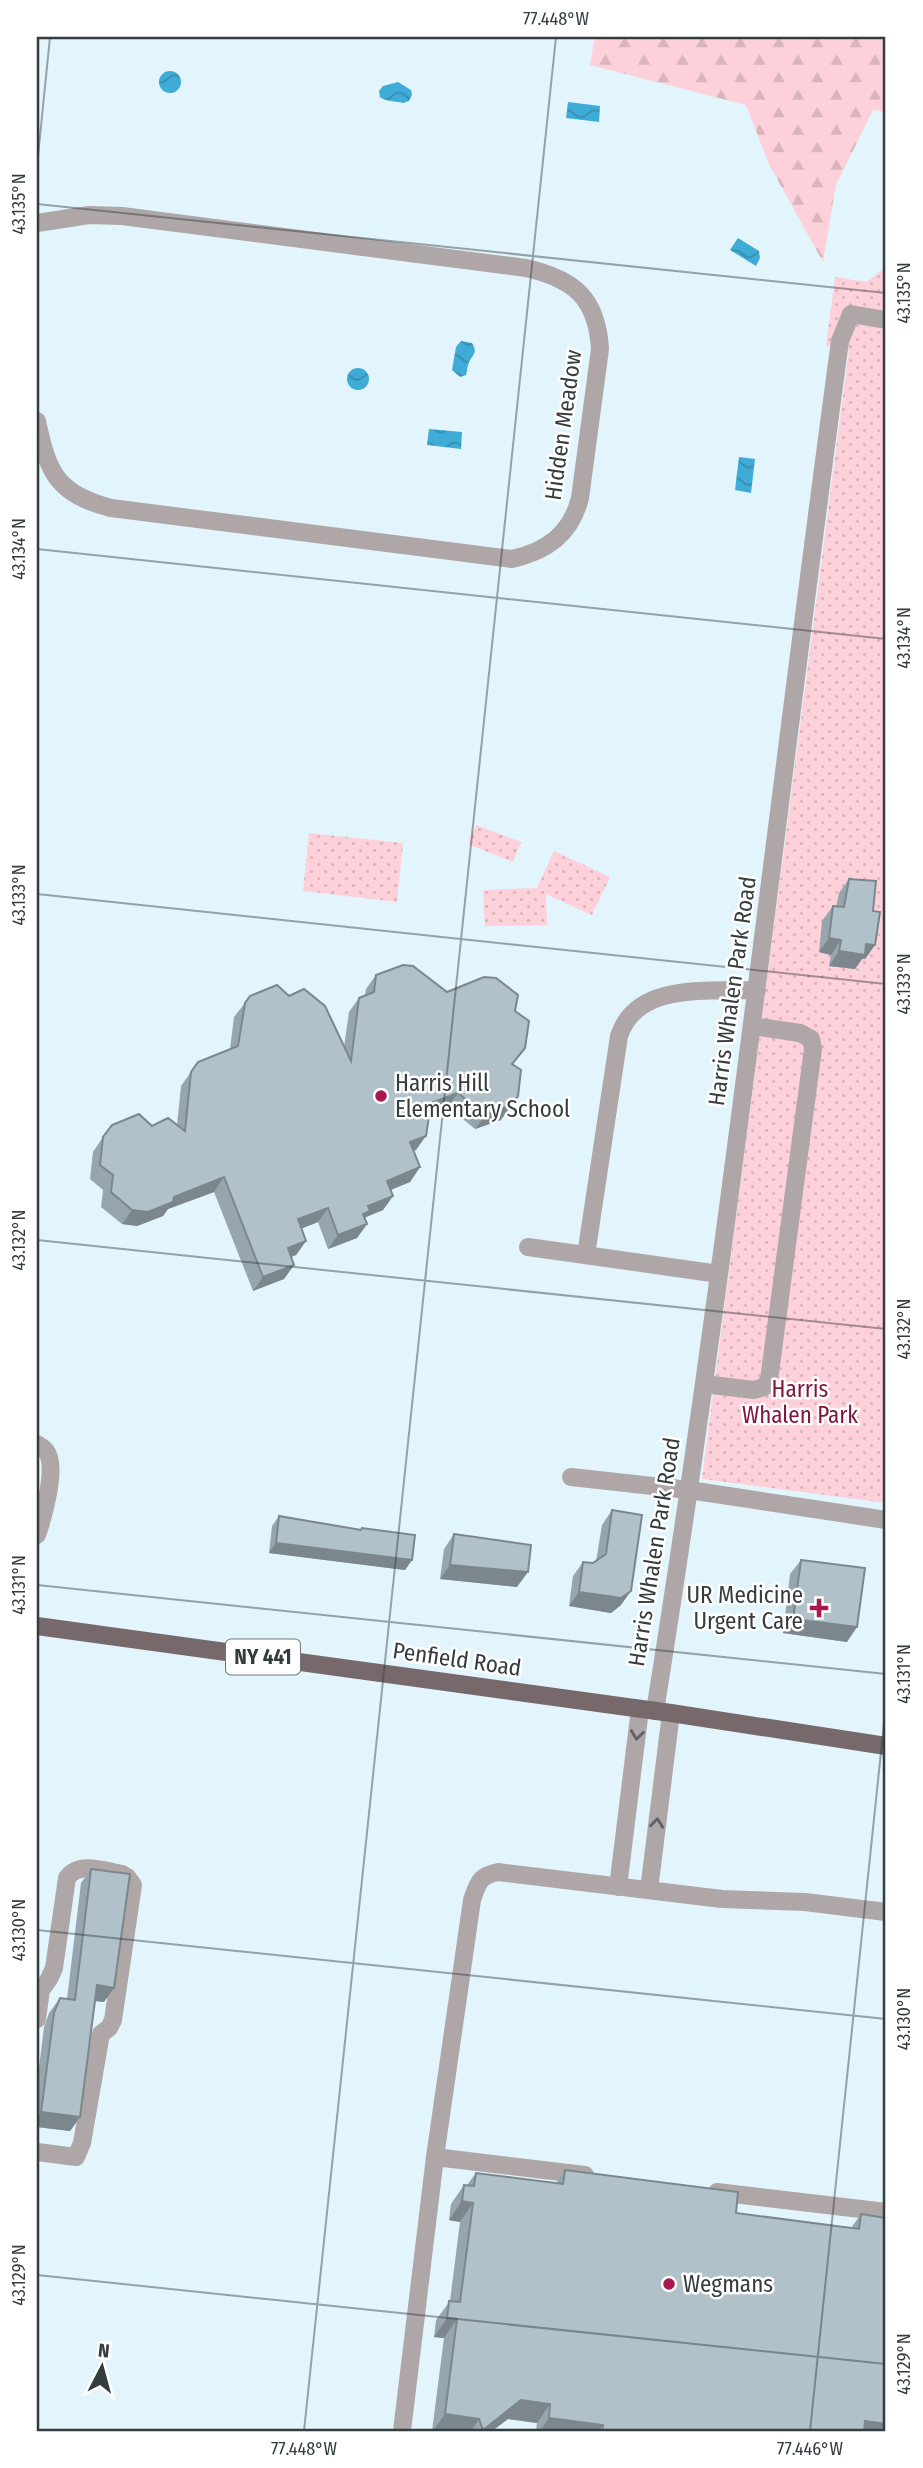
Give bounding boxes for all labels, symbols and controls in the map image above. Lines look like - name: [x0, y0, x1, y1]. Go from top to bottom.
- text: 77.448°W: [523, 8, 590, 30]
- text: 43.135°N: [8, 173, 30, 235]
- text: 43.135°N: [893, 262, 915, 324]
- street label: Hidden Meadow: [539, 348, 587, 502]
- text: 43.134°N: [8, 518, 30, 580]
- text: 43.134°N: [893, 607, 915, 669]
- text: 43.133°N: [8, 864, 30, 926]
- street label: Harris Whalen Park Road: [702, 874, 762, 1108]
- text: 43.133°N: [893, 953, 915, 1015]
- place label: Harris Hill Elementary School: [395, 1069, 570, 1123]
- marker: Harris Hill Elementary School: [373, 1088, 389, 1104]
- text: 43.132°N: [8, 1210, 30, 1270]
- text: 43.132°N: [893, 1299, 915, 1359]
- park label: Harris Whalen Park: [742, 1375, 858, 1429]
- street label: Harris Whalen Park Road: [622, 1436, 686, 1668]
- text: 43.131°N: [8, 1555, 30, 1615]
- place label: UR Medicine Urgent Care: [687, 1581, 803, 1635]
- marker: UR Medicine Urgent Care: [809, 1598, 829, 1618]
- street label: Penfield Road: [391, 1636, 523, 1682]
- road number: NY 441: [226, 1640, 300, 1674]
- text: 43.131°N: [893, 1644, 915, 1704]
- one-way arrow: [629, 1729, 644, 1741]
- one-way arrow: [650, 1817, 665, 1828]
- text: 43.130°N: [8, 1899, 30, 1961]
- text: 43.130°N: [893, 1988, 915, 2050]
- text: 43.129°N: [8, 2244, 30, 2306]
- place label: Wegmans: [683, 2270, 773, 2298]
- marker: Wegmans: [661, 2276, 677, 2292]
- north arrow: [66, 2332, 136, 2402]
- text: 43.129°N: [893, 2333, 915, 2395]
- text: N: [97, 2339, 111, 2363]
- text: 77.448°W: [271, 2438, 338, 2460]
- text: 77.446°W: [777, 2438, 843, 2460]

